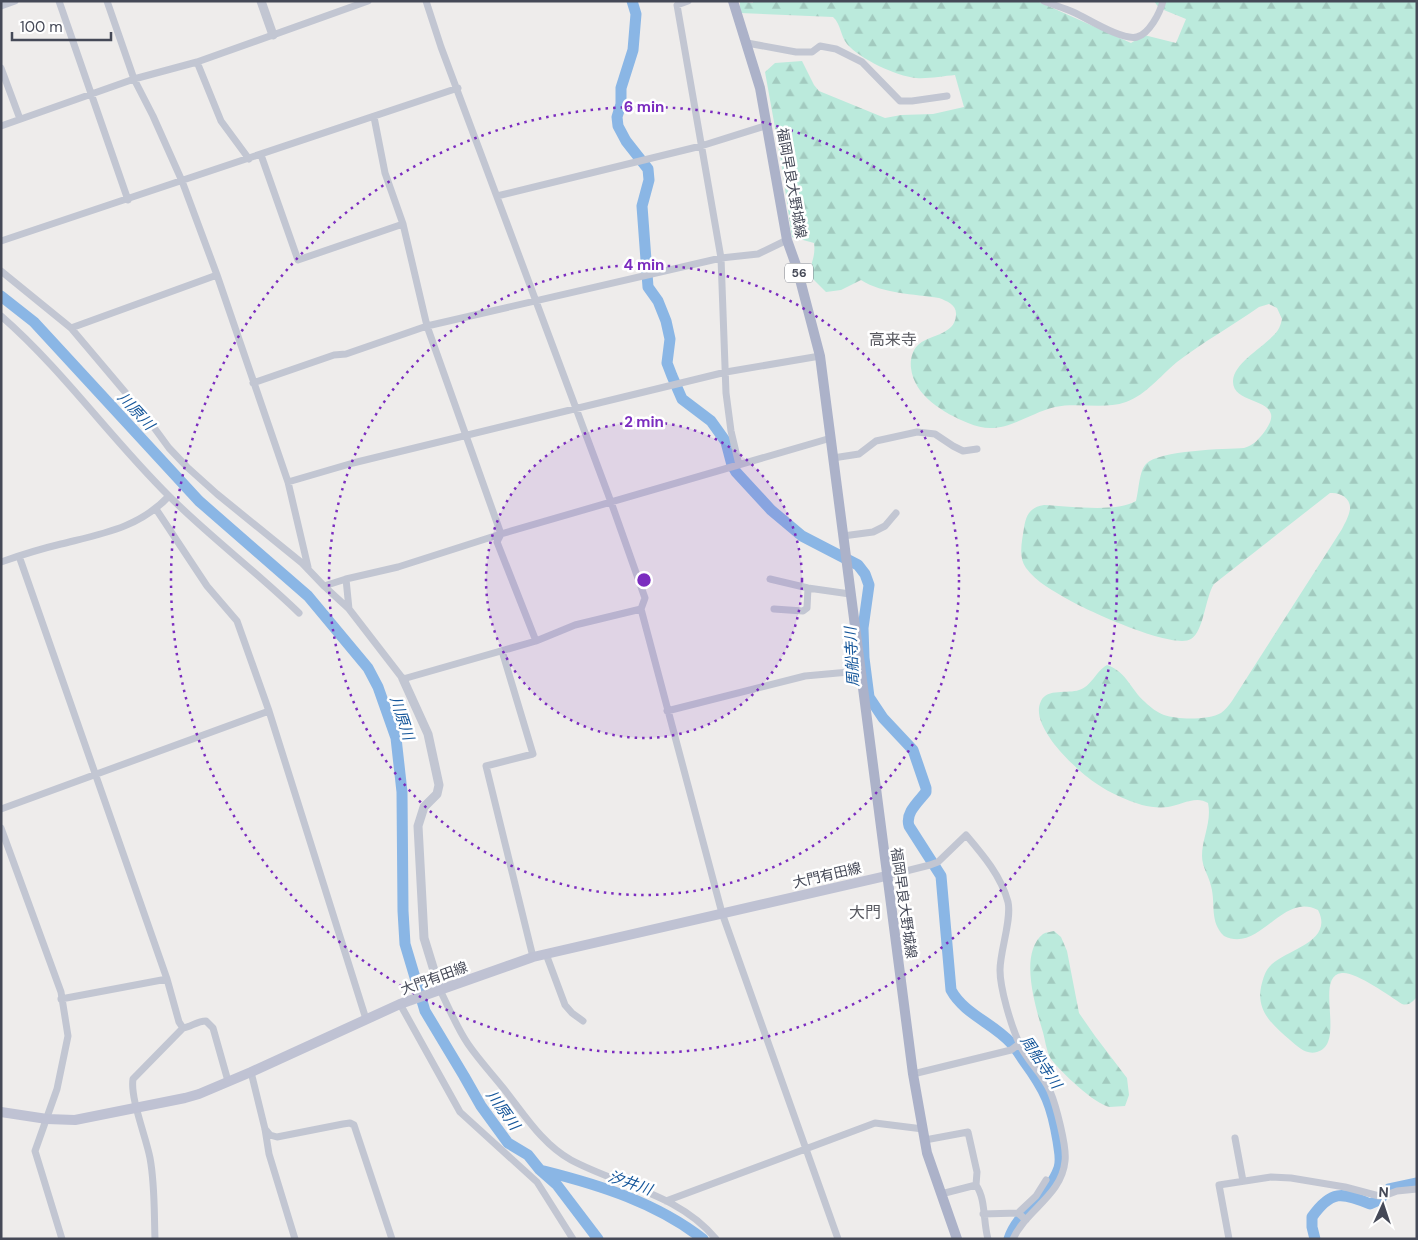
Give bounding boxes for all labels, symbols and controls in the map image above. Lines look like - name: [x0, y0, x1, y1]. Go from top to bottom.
- scale bar: [12, 10, 111, 42]
- text: 100 m: [20, 17, 63, 37]
- text: 6 min: [624, 97, 664, 117]
- street label: 福岡早良大野城線: [773, 126, 811, 240]
- text: 4 min: [624, 255, 664, 275]
- road number: 56: [785, 264, 813, 282]
- district label: 高来寺: [869, 329, 917, 350]
- water label: 川原川: [113, 388, 160, 436]
- text: 2 min: [624, 412, 664, 432]
- centre of rings: [635, 571, 653, 589]
- water label: 周船寺川: [840, 625, 864, 687]
- water label: 川原川: [386, 694, 419, 744]
- street label: 福岡早良大野城線: [887, 846, 921, 960]
- street label: 大門有田線: [791, 858, 863, 892]
- district label: 大門: [849, 902, 881, 923]
- street label: 大門有田線: [398, 958, 470, 998]
- water label: 周船寺川: [1016, 1032, 1067, 1094]
- water label: 川原川: [482, 1086, 525, 1136]
- water label: 汐井川: [605, 1166, 656, 1200]
- north arrow: [1358, 1180, 1408, 1230]
- text: N: [1378, 1183, 1389, 1201]

